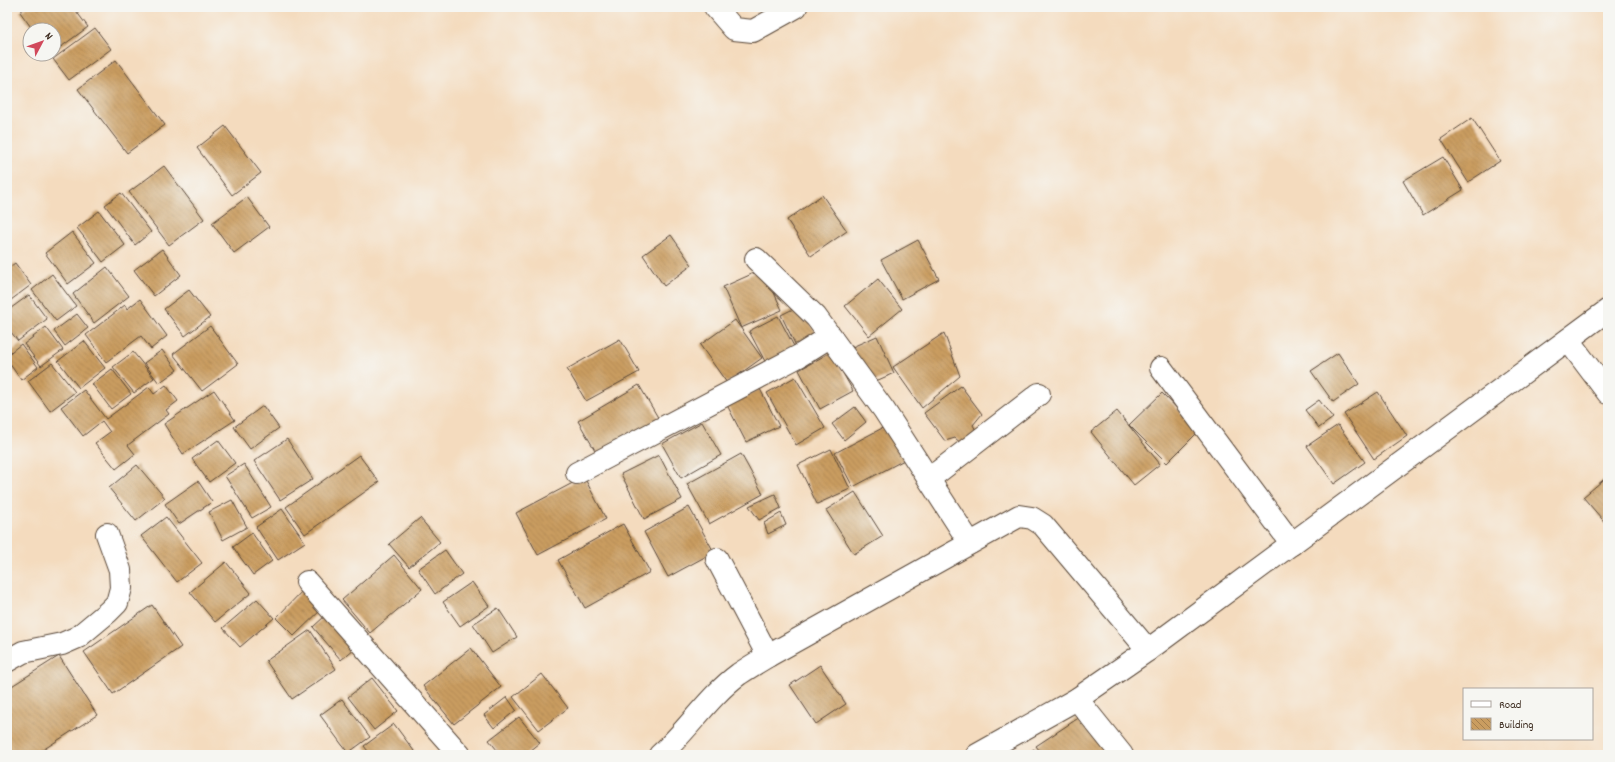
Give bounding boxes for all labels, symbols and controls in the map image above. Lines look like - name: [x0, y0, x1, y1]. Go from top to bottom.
- north arrow: [22, 22, 62, 62]
- text: N: [40, 29, 56, 44]
- legend: [1463, 688, 1593, 740]
- text: Road: [1499, 697, 1521, 714]
- text: Building: [1499, 717, 1534, 734]

